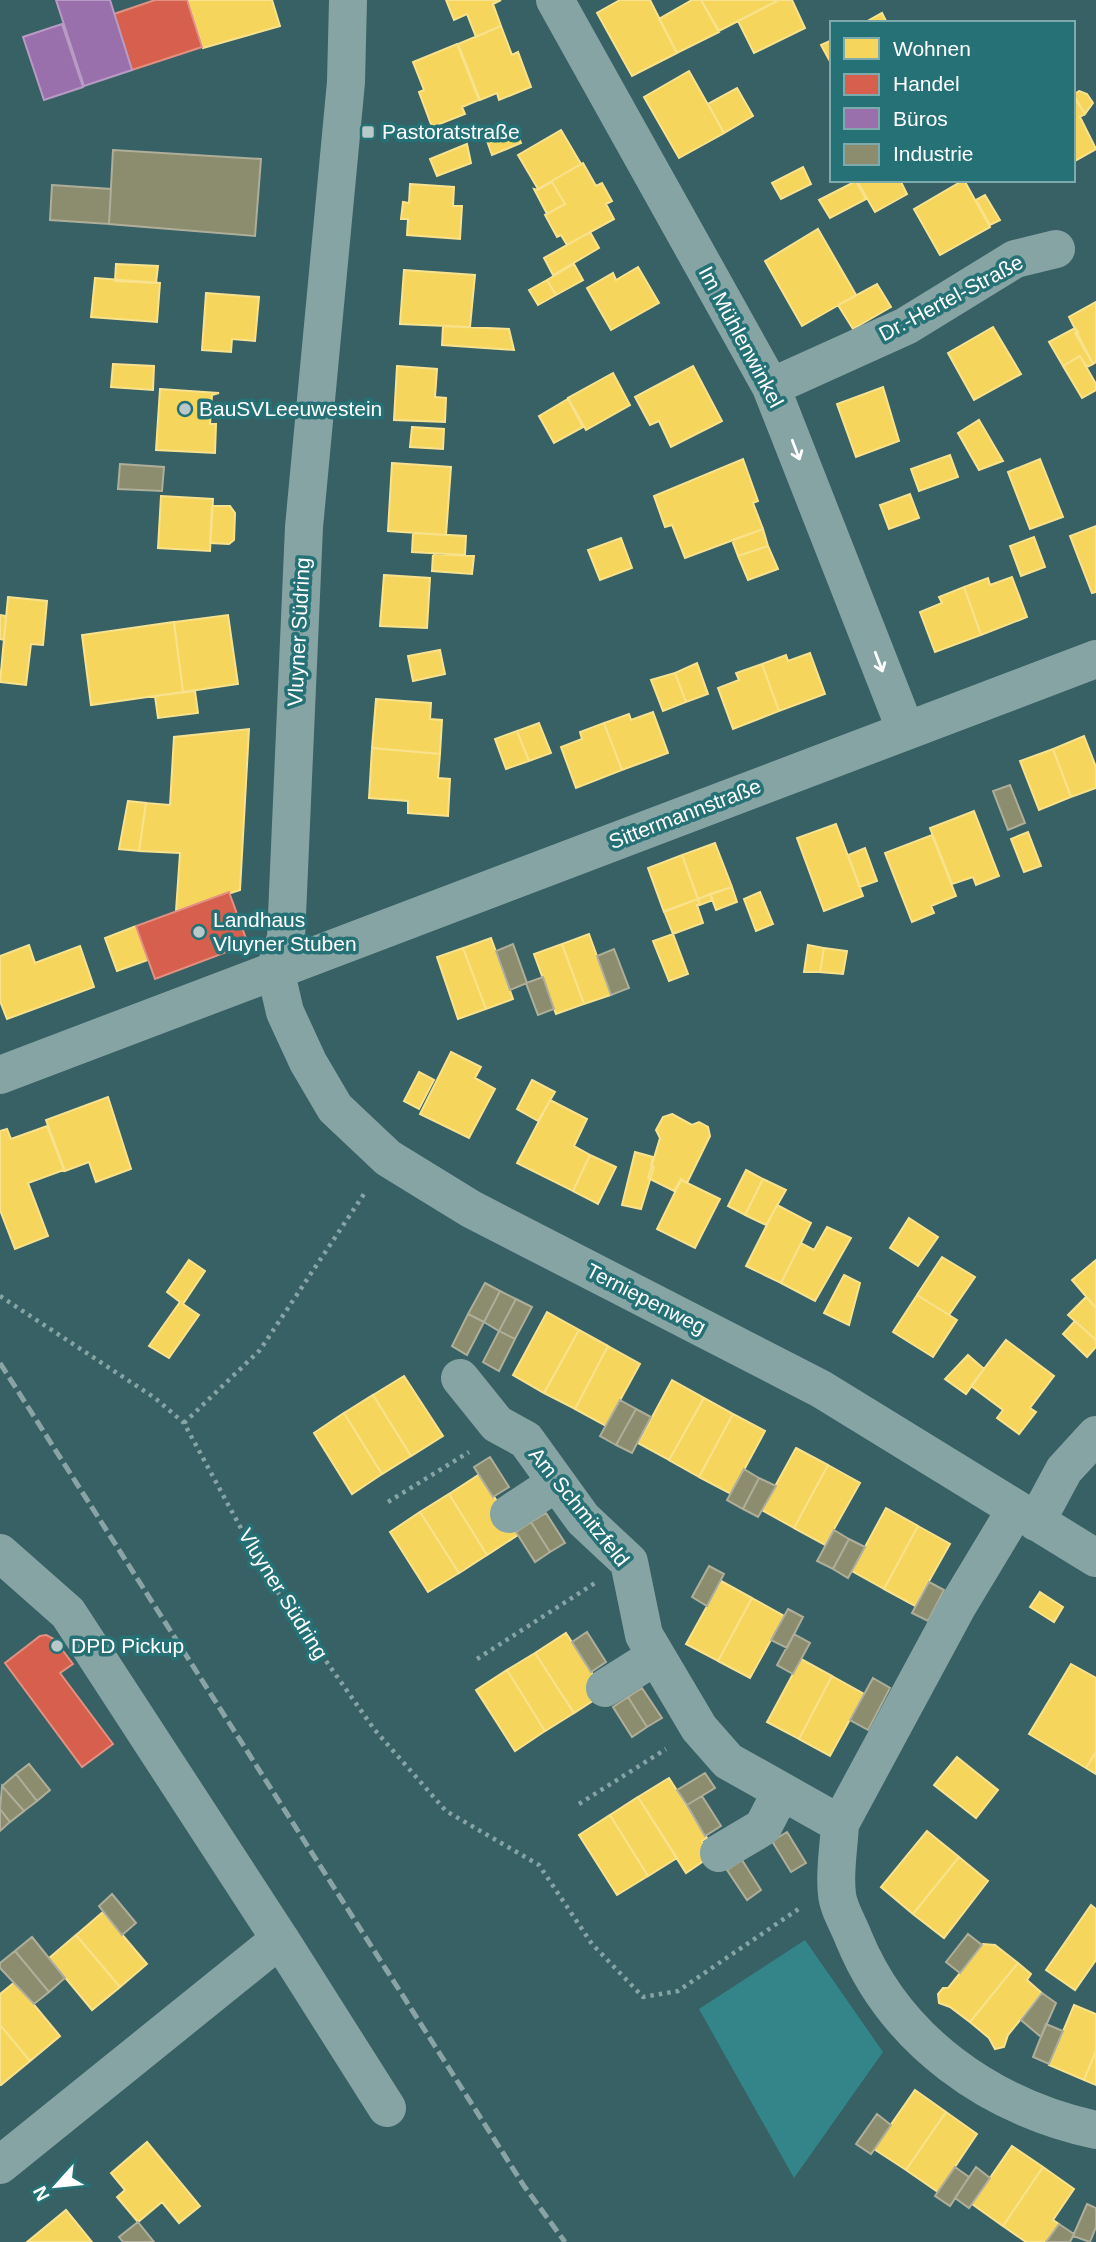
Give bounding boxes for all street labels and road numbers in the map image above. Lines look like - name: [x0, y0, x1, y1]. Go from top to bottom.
- street label: Dr.-Hertel-Straße: [875, 250, 1027, 345]
- street label: Im Mühlenwinkel: [695, 262, 788, 411]
- street label: Vluyner Südring: [283, 557, 314, 707]
- street label: Sittermannstraße: [606, 774, 764, 853]
- street label: Terniepenweg: [583, 1259, 710, 1338]
- street label: Am Schmitzfeld: [525, 1443, 634, 1571]
- street label: Vluyner Südring: [234, 1524, 333, 1663]

